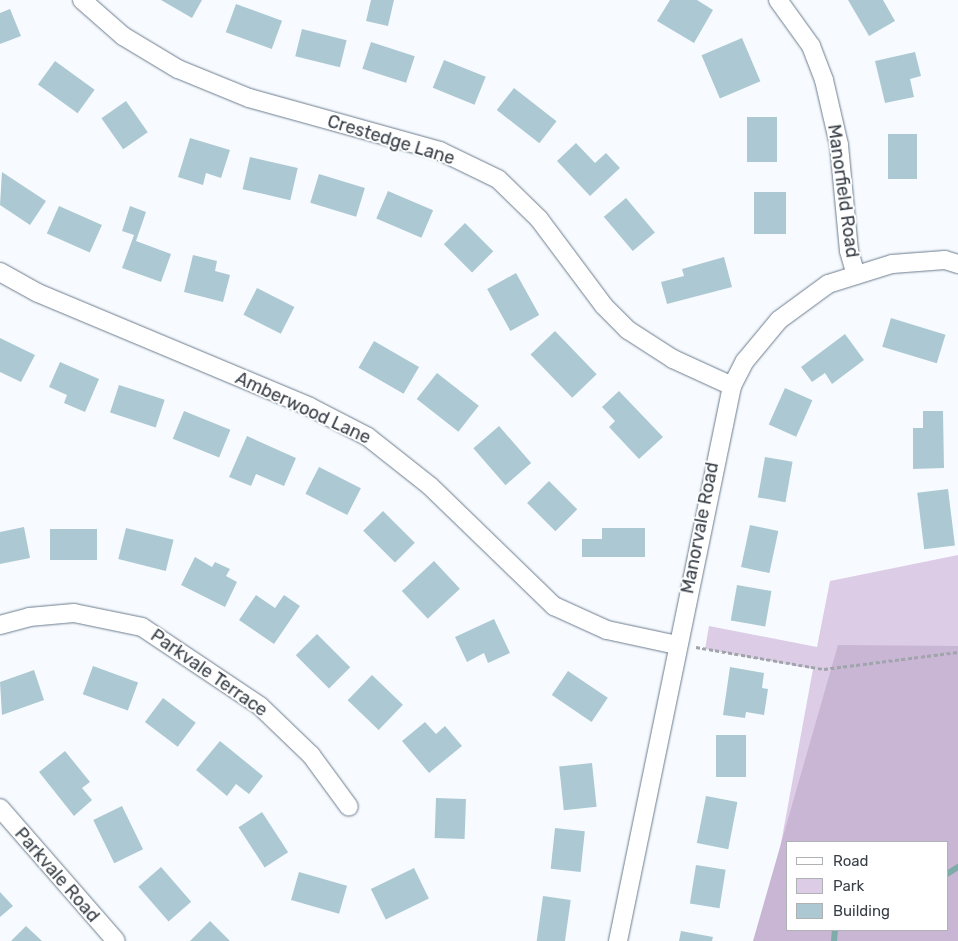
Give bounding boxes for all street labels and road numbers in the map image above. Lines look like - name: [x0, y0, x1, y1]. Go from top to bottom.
- street label: Crestedge Lane: [325, 110, 457, 170]
- street label: Manorfield Road: [823, 123, 863, 259]
- street label: Amberwood Lane: [232, 367, 374, 449]
- street label: Manorvale Road: [677, 460, 723, 596]
- street label: Parkvale Terrace: [146, 625, 272, 721]
- street label: Parkvale Road: [10, 823, 104, 927]

